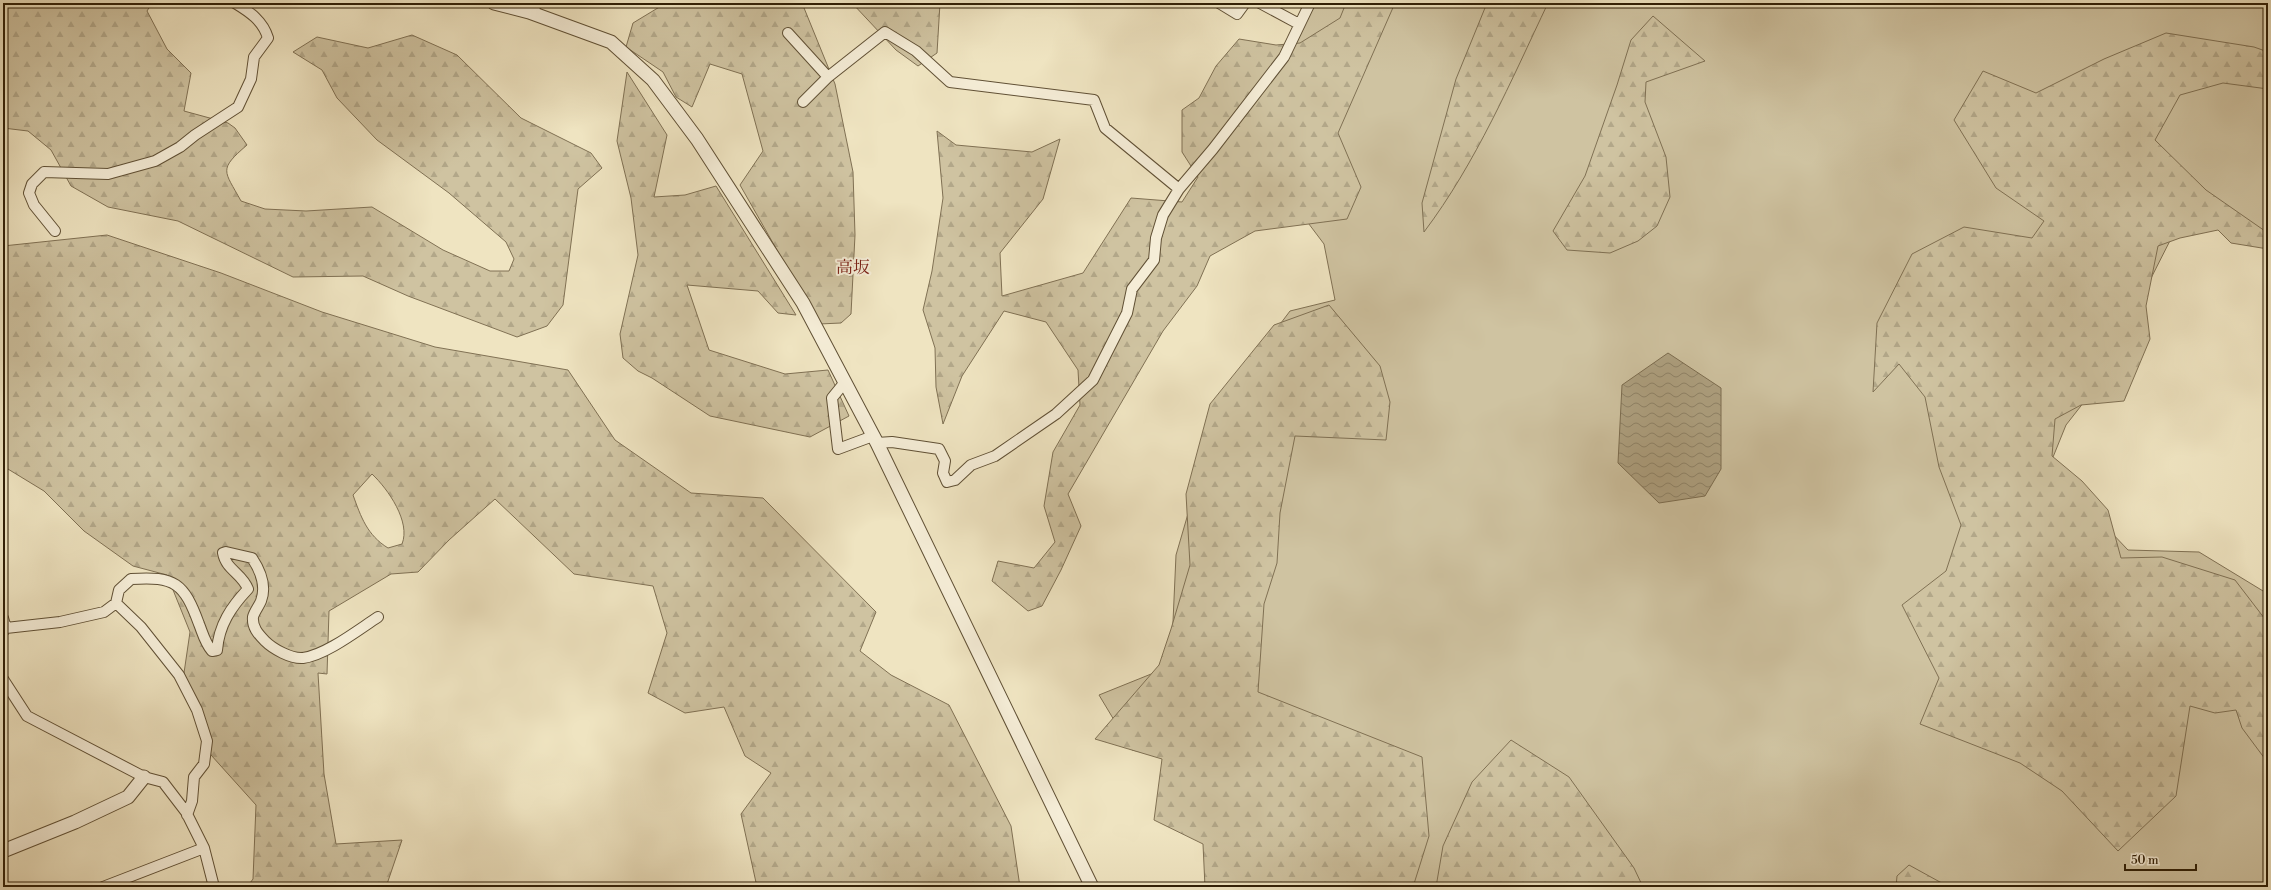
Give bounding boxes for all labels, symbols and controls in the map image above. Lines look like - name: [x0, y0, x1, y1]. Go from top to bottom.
- district label: 高坂: [836, 257, 870, 279]
- scale bar: [2125, 846, 2196, 872]
- text: 50 m: [2131, 853, 2159, 868]

